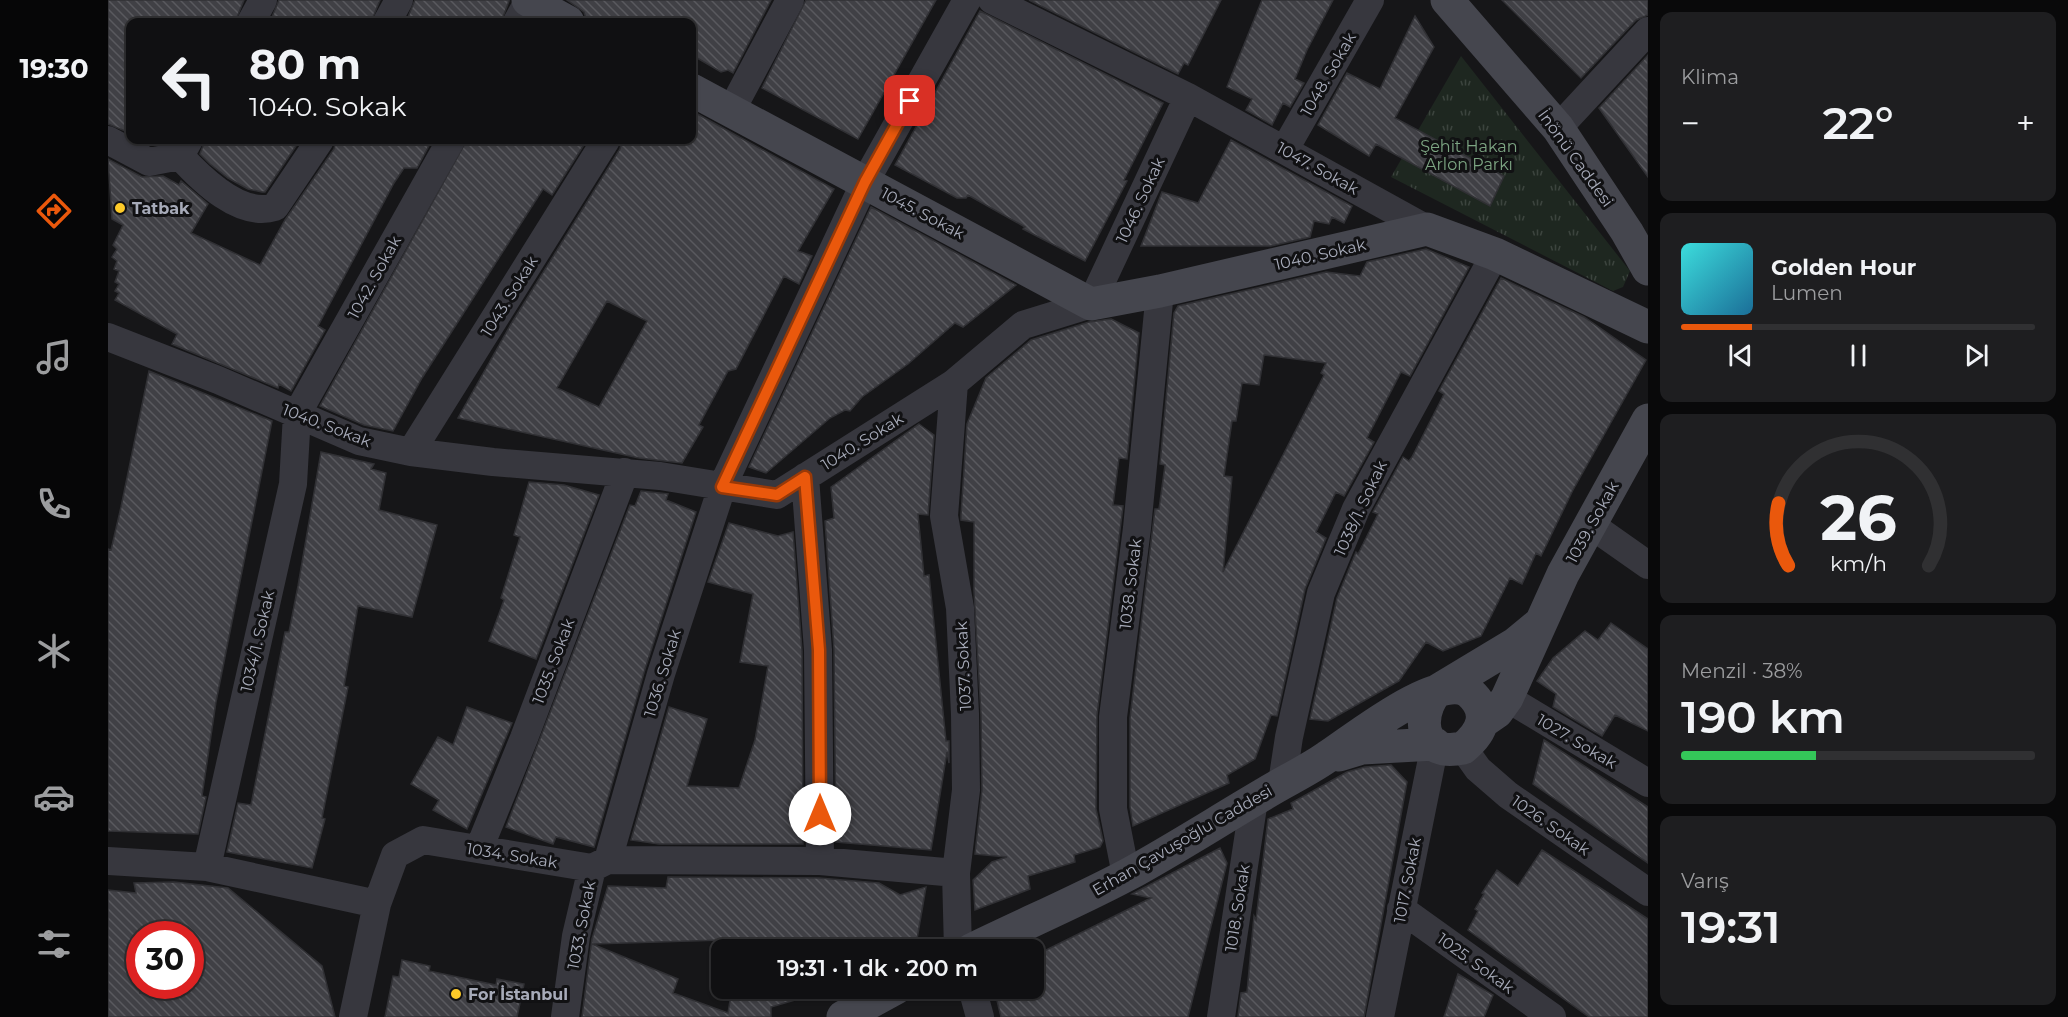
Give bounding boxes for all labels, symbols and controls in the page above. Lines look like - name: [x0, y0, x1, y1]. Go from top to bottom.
- street label: 1048. Sokak: [1297, 29, 1360, 119]
- text: 80 m: [249, 38, 361, 90]
- icon: left: [150, 42, 228, 120]
- text: 19:30: [19, 52, 89, 85]
- text: Klima: [1681, 65, 1739, 89]
- pin: [884, 75, 935, 126]
- icon: arrive: [893, 84, 926, 117]
- text: 1040. Sokak: [249, 90, 406, 123]
- text: 22°: [1822, 95, 1894, 150]
- text: −: [1681, 103, 1700, 143]
- text: +: [2016, 103, 2035, 143]
- street label: İnönü Caddesi: [1534, 106, 1617, 211]
- park label: Şehit Hakan Arlon Parkı: [1420, 137, 1518, 174]
- street label: 1047. Sokak: [1274, 138, 1362, 199]
- street label: 1046. Sokak: [1112, 154, 1169, 246]
- street label: 1045. Sokak: [878, 183, 968, 244]
- icon: directions: [33, 190, 75, 232]
- place label: Tatbak: [132, 199, 190, 218]
- marker: Tatbak: [113, 201, 127, 215]
- street label: 1042. Sokak: [344, 232, 405, 322]
- street label: 1040. Sokak: [1273, 235, 1368, 274]
- street label: 1043. Sokak: [477, 252, 542, 340]
- text: Golden Hour: [1771, 254, 1916, 281]
- text: Lumen: [1771, 281, 1843, 305]
- icon: music: [33, 336, 75, 378]
- icon: previous: [1724, 339, 1757, 372]
- icon: pause: [1842, 339, 1875, 372]
- icon: next: [1960, 339, 1993, 372]
- street label: 1040. Sokak: [280, 400, 374, 451]
- street label: 1040. Sokak: [818, 408, 907, 474]
- street label: 1038/1. Sokak: [1330, 457, 1391, 559]
- street label: 1039. Sokak: [1562, 478, 1623, 566]
- text: 26: [1820, 480, 1896, 556]
- icon: phone: [33, 483, 75, 525]
- street label: 1038. Sokak: [1115, 537, 1146, 631]
- text: km/h: [1829, 550, 1887, 576]
- street label: 1034/1. Sokak: [237, 588, 279, 694]
- street label: 1035. Sokak: [528, 615, 579, 707]
- street label: 1037. Sokak: [952, 620, 975, 711]
- street label: 1036. Sokak: [640, 626, 685, 719]
- icon: climate: [33, 630, 75, 672]
- text: Menzil · 38%: [1681, 659, 1803, 683]
- text: 190 km: [1681, 689, 1845, 744]
- street label: 1027. Sokak: [1533, 710, 1621, 773]
- icon: car: [33, 776, 75, 818]
- street label: Erhan Çavuşoğlu Caddesi: [1089, 781, 1275, 900]
- position arrow: [788, 782, 852, 846]
- street label: 1026. Sokak: [1508, 791, 1594, 860]
- street label: 1017. Sokak: [1390, 835, 1425, 924]
- street label: 1034. Sokak: [465, 839, 559, 872]
- street label: 1018. Sokak: [1221, 863, 1254, 953]
- text: Varış: [1681, 869, 1729, 893]
- street label: 1033. Sokak: [564, 879, 599, 971]
- text: 19:31: [1681, 899, 1781, 954]
- speed limit sign: 30: [126, 921, 204, 999]
- icon: filters: [33, 923, 75, 965]
- street label: 1025. Sokak: [1434, 929, 1518, 998]
- text: 19:31 · 1 dk · 200 m: [777, 955, 978, 982]
- place label: For İstanbul: [468, 985, 568, 1004]
- marker: For İstanbul: [449, 987, 463, 1001]

